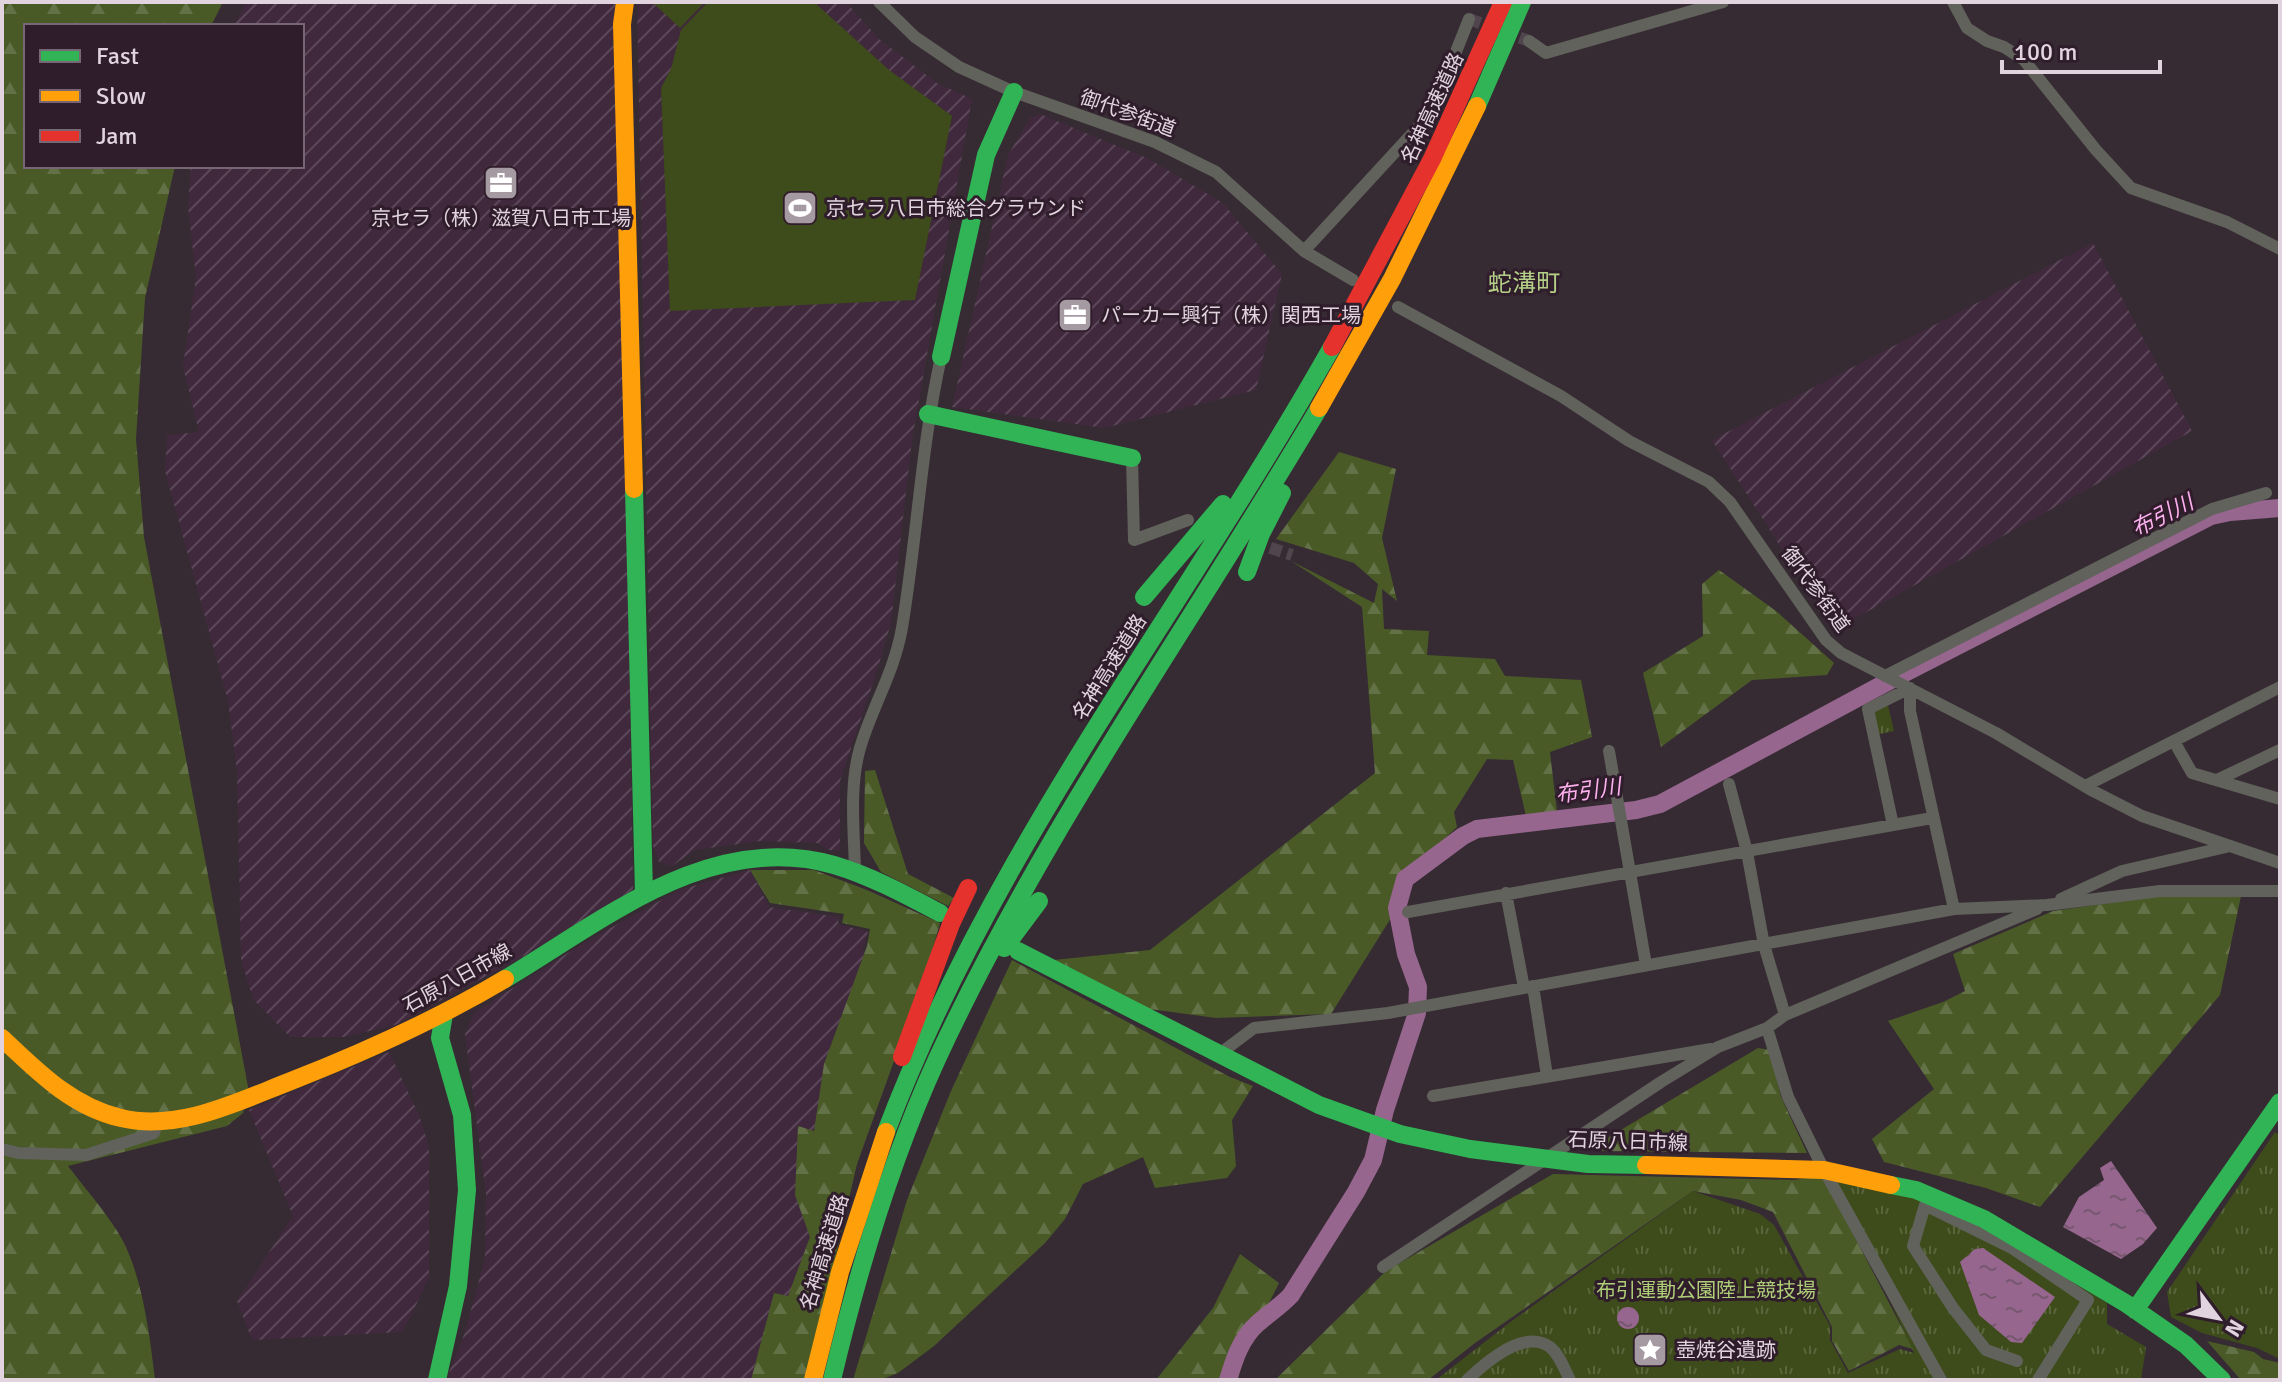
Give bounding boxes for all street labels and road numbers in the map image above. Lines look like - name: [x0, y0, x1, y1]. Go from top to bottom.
- street label: 名神高速道路: [1396, 49, 1469, 168]
- street label: 御代参街道: [1077, 85, 1179, 142]
- street label: 御代参街道: [1776, 541, 1855, 637]
- street label: 名神高速道路: [1067, 610, 1152, 725]
- street label: 石原八日市線: [399, 938, 516, 1018]
- street label: 石原八日市線: [1568, 1127, 1688, 1156]
- street label: 名神高速道路: [795, 1191, 854, 1313]

